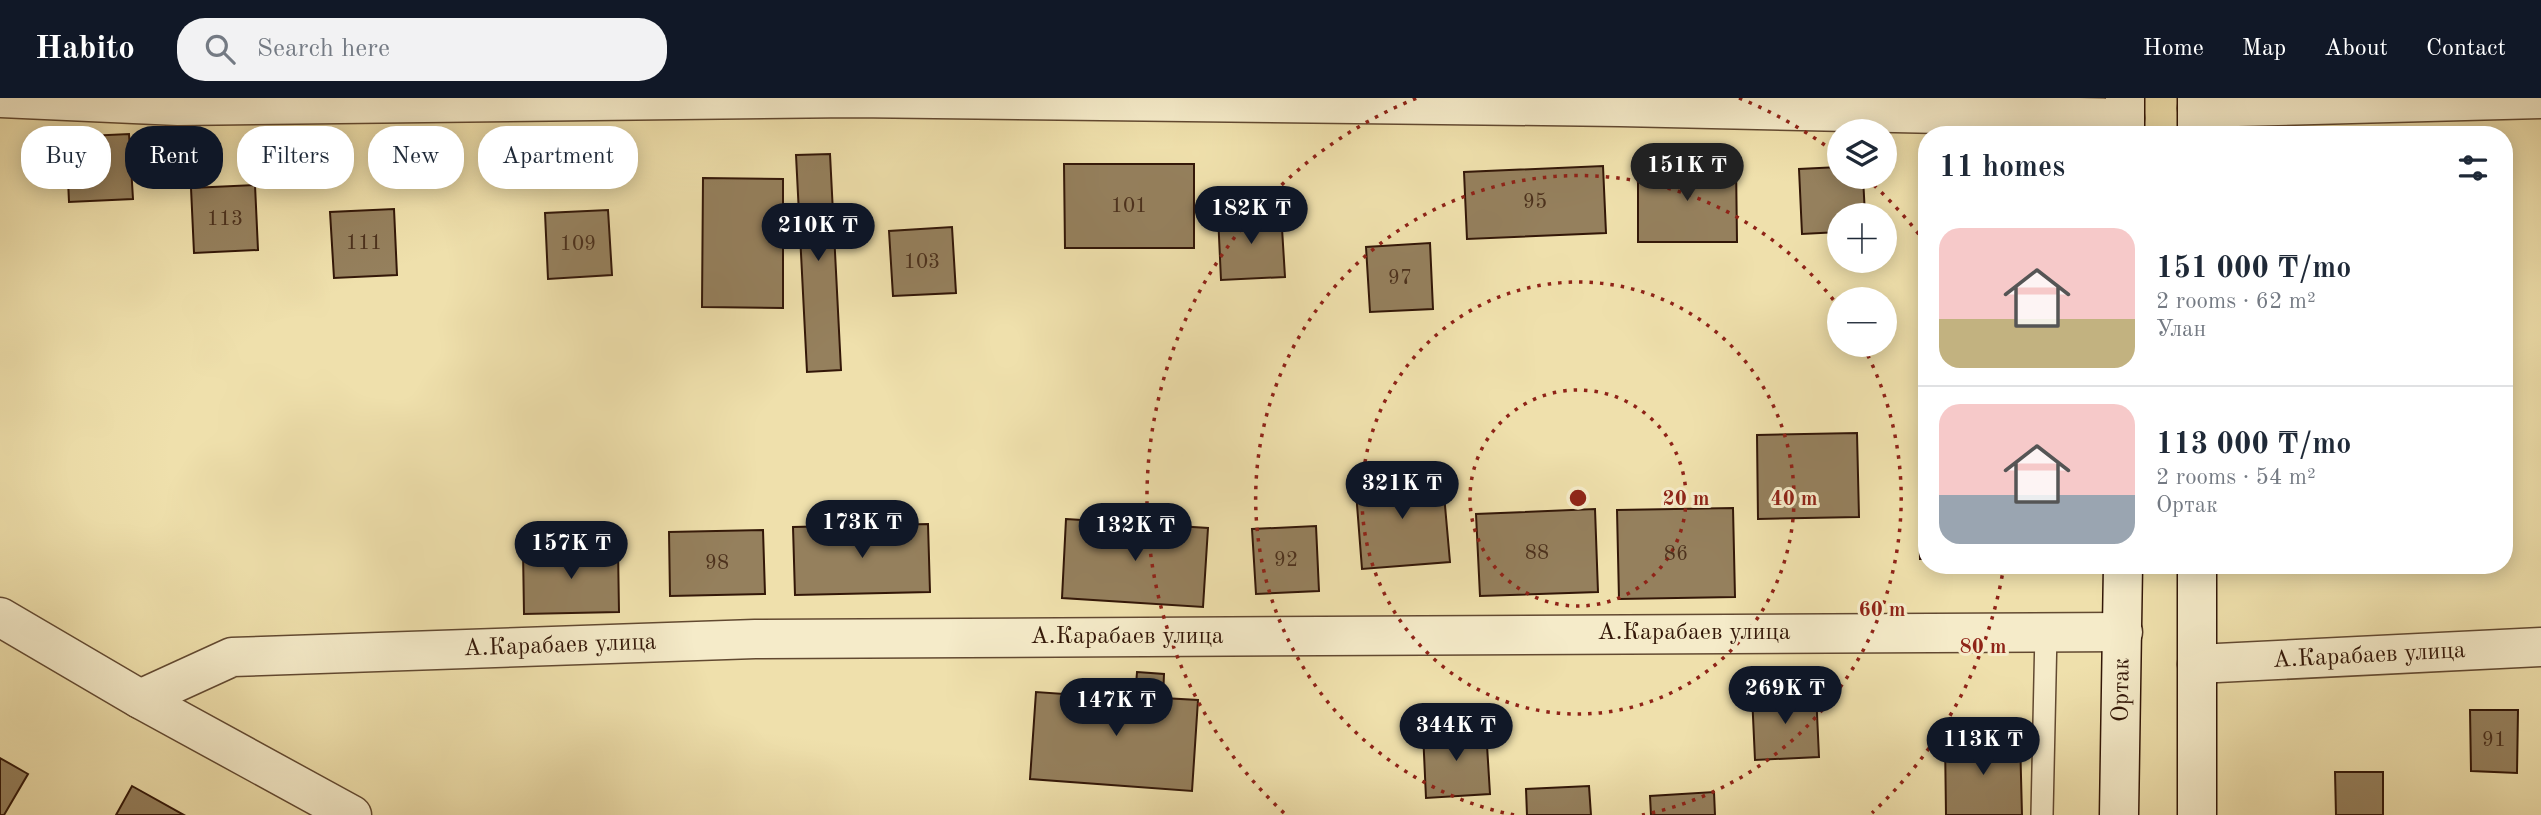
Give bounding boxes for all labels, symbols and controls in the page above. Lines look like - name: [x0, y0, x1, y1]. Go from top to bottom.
- search box: [177, 18, 667, 81]
- icon: search: [201, 30, 239, 68]
- text: Habito: [35, 33, 135, 66]
- text: Search here: [257, 36, 390, 62]
- text: Home: [2143, 37, 2204, 61]
- text: Map: [2242, 37, 2286, 61]
- text: About: [2324, 37, 2388, 61]
- text: Contact: [2426, 37, 2506, 61]
- map controls: [1827, 119, 1897, 357]
- button: layers: [1827, 119, 1897, 189]
- chip: Buy: [21, 126, 111, 189]
- chip: Rent: [125, 126, 223, 189]
- chip: Filters: [237, 126, 354, 189]
- chip: New: [368, 126, 464, 189]
- chip: Apartment: [478, 126, 638, 189]
- pin: 151K ₸: [1630, 144, 1744, 203]
- icon: filters: [2454, 149, 2492, 187]
- text: 11 homes: [1939, 153, 2065, 183]
- text: 151K ₸: [1647, 154, 1727, 177]
- pin: 182K ₸: [1194, 186, 1308, 246]
- house number: 95: [1523, 192, 1547, 213]
- house number: 101: [1111, 196, 1147, 217]
- text: 182K ₸: [1211, 197, 1291, 220]
- button: +: [1827, 203, 1897, 273]
- pin: 210K ₸: [761, 204, 875, 263]
- house number: 113: [207, 209, 243, 230]
- text: 210K ₸: [778, 214, 858, 237]
- house number: 111: [346, 233, 382, 254]
- house number: 109: [560, 234, 596, 255]
- house number: 103: [904, 252, 940, 273]
- text: 151 000 ₸/mo: [2156, 254, 2351, 284]
- icon: home: [1995, 256, 2079, 340]
- house number: 97: [1388, 268, 1412, 289]
- button: −: [1827, 287, 1897, 357]
- text: 2 rooms · 62 m²: [2156, 290, 2316, 313]
- text: Улан: [2156, 318, 2206, 341]
- text: 113 000 ₸/mo: [2156, 430, 2351, 460]
- icon: home: [1995, 432, 2079, 516]
- pin: 321K ₸: [1345, 462, 1459, 521]
- text: 2 rooms · 54 m²: [2156, 466, 2316, 489]
- text: 321K ₸: [1362, 472, 1442, 495]
- centre of rings: [1566, 486, 1590, 510]
- text: 20 m: [1662, 489, 1710, 510]
- text: 40 m: [1770, 489, 1818, 510]
- text: Ортак: [2156, 494, 2218, 517]
- pin: 173K ₸: [805, 500, 919, 560]
- pin: 132K ₸: [1078, 504, 1192, 563]
- text: 173K ₸: [822, 511, 902, 534]
- text: 132K ₸: [1095, 514, 1175, 537]
- pin: 157K ₸: [514, 522, 628, 581]
- text: 157K ₸: [531, 532, 611, 555]
- house number: 88: [1525, 543, 1549, 564]
- house number: 86: [1664, 544, 1688, 565]
- house number: 92: [1274, 550, 1298, 571]
- house number: 98: [705, 553, 729, 574]
- text: 60 m: [1858, 600, 1906, 621]
- street label: А.Карабаев улица: [1597, 621, 1791, 645]
- street label: А.Карабаев улица: [1030, 625, 1224, 649]
- street label: А.Карабаев улица: [463, 631, 657, 661]
- text: 80 m: [1959, 637, 2007, 658]
- street label: А.Карабаев улица: [2272, 639, 2466, 673]
- street label: Ортак: [2109, 658, 2135, 722]
- pin: 269K ₸: [1728, 666, 1842, 726]
- text: 269K ₸: [1745, 677, 1825, 700]
- pin: 147K ₸: [1059, 678, 1173, 738]
- text: 147K ₸: [1076, 689, 1156, 712]
- pin: 344K ₸: [1399, 704, 1513, 763]
- text: 344K ₸: [1416, 714, 1496, 737]
- pin: 113K ₸: [1926, 718, 2040, 777]
- text: 113K ₸: [1943, 728, 2023, 751]
- house number: 91: [2482, 730, 2506, 751]

